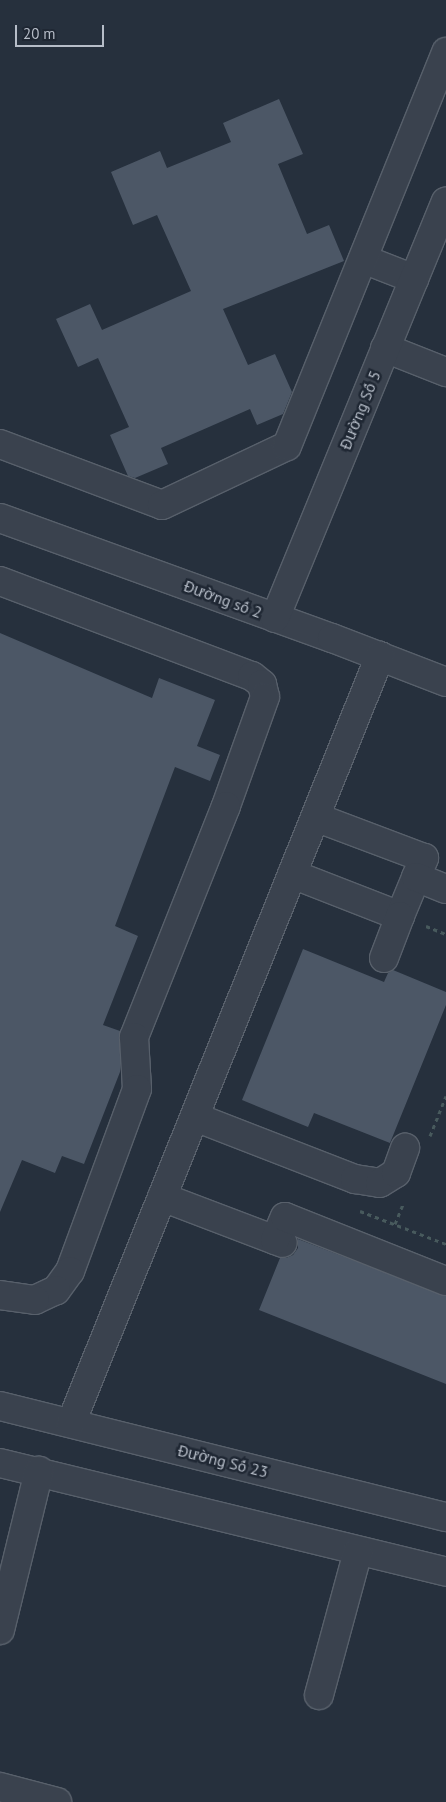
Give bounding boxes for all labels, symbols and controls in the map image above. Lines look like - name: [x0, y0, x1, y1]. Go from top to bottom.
- scale bar: [18, 15, 106, 47]
- text: 20 m: [23, 24, 56, 43]
- street label: Đường Số 5: [335, 368, 385, 452]
- street label: Đường số 2: [181, 576, 265, 622]
- street label: Đường Số 23: [176, 1441, 270, 1481]

